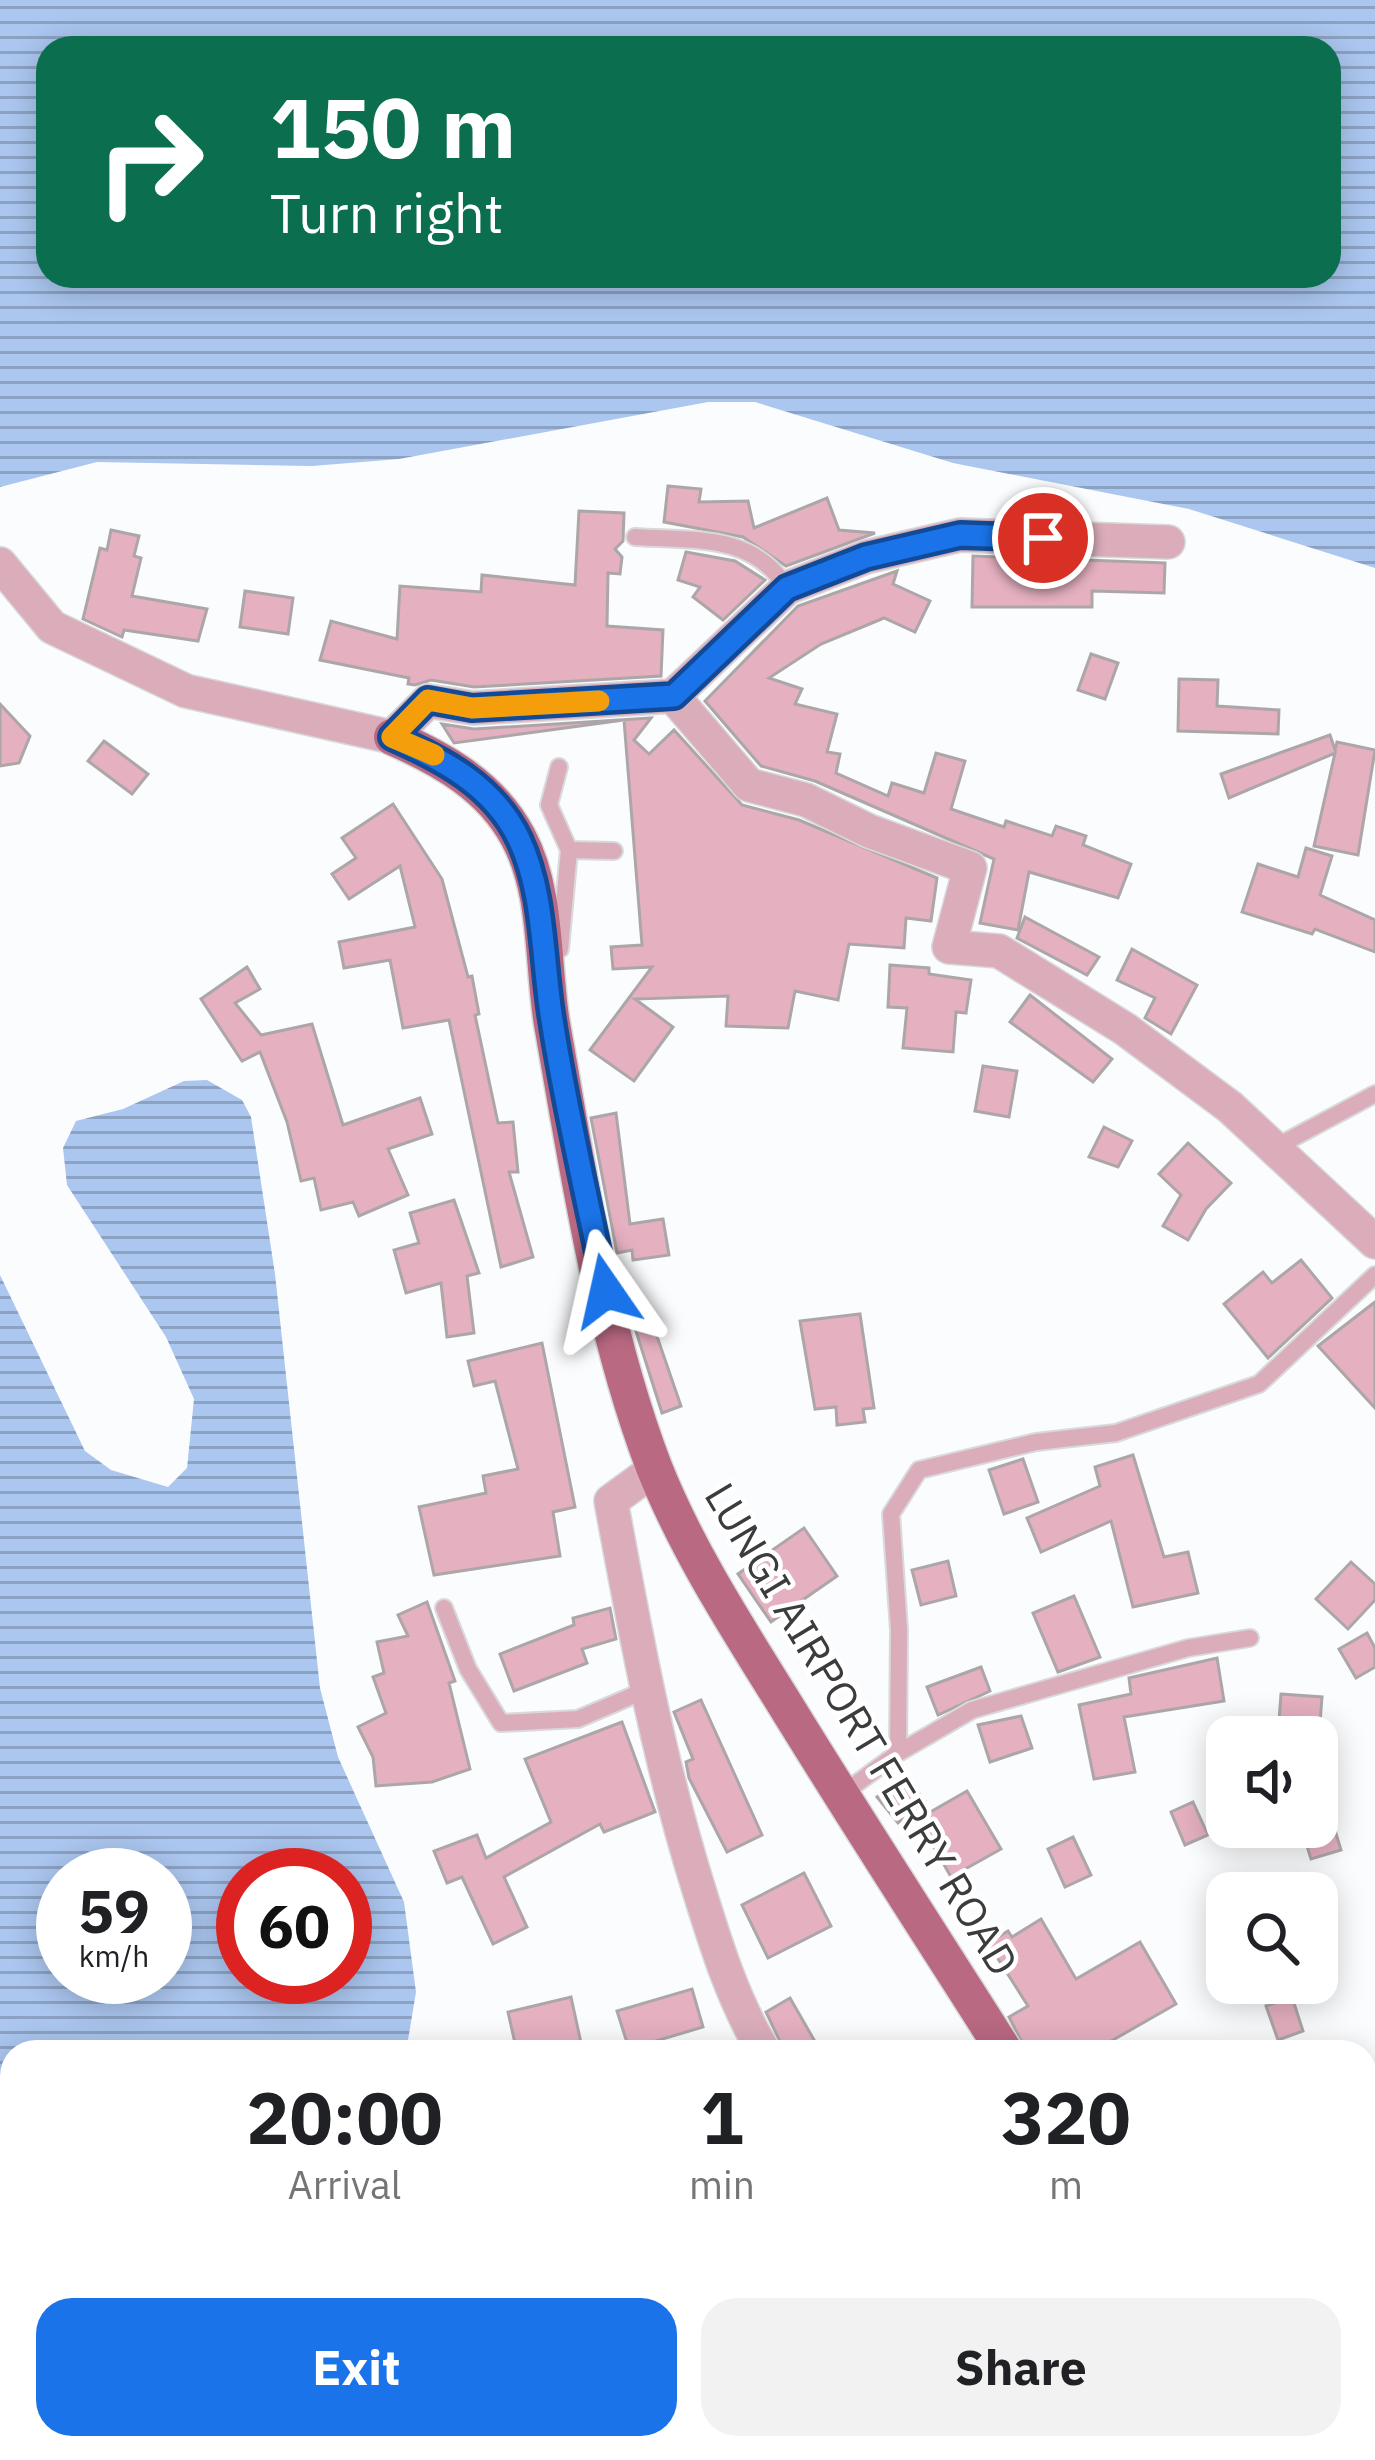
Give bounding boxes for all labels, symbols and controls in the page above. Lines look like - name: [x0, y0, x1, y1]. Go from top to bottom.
- text: 150 m: [270, 72, 516, 181]
- icon: right: [72, 84, 228, 240]
- text: Turn right: [270, 178, 504, 248]
- pin: [992, 487, 1094, 589]
- icon: arrive: [1010, 505, 1076, 571]
- position arrow: [543, 1228, 669, 1354]
- street label: LUNGI AIRPORT FERRY ROAD: [693, 1473, 1031, 1985]
- map controls: [1206, 1716, 1338, 2004]
- button: sound: [1206, 1716, 1338, 1848]
- speed limit sign: 60: [216, 1848, 372, 2004]
- text: 59: [78, 1871, 150, 1950]
- button: search: [1206, 1872, 1338, 2004]
- text: km/h: [79, 1936, 149, 1975]
- text: 20:00: [246, 2070, 443, 2164]
- text: 1: [700, 2070, 744, 2164]
- text: 320: [1001, 2070, 1131, 2164]
- text: Arrival: [288, 2159, 401, 2210]
- text: min: [689, 2159, 755, 2210]
- text: m: [1049, 2159, 1083, 2210]
- button: Exit: [36, 2298, 677, 2436]
- button: Share: [701, 2298, 1341, 2436]

